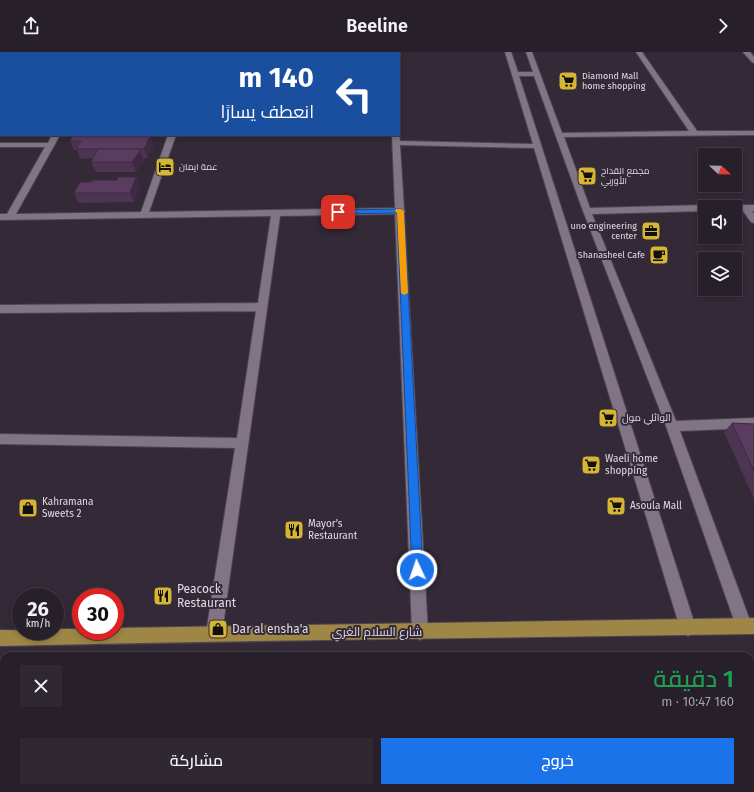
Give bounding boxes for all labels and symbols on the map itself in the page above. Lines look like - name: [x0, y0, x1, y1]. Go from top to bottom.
- supermarket icon: Diamond Mall home shopping: [557, 70, 579, 92]
- place label: Diamond Mall home shopping: [582, 71, 646, 91]
- north arrow: [698, 148, 742, 192]
- hotel icon: عمة ايمان: [154, 156, 176, 178]
- place label: عمة ايمان: [179, 162, 218, 172]
- supermarket icon: مجمع القداح الأوربي: [576, 165, 598, 187]
- place label: مجمع القداح الأوربي: [601, 166, 650, 188]
- pin: [321, 195, 355, 229]
- office icon: uno engineering center: [640, 220, 662, 242]
- place label: uno engineering center: [570, 221, 638, 241]
- cafe icon: Shanasheel Cafe: [648, 244, 670, 266]
- place label: Shanasheel Cafe: [578, 250, 645, 260]
- supermarket icon: الوائلي مول: [597, 407, 619, 429]
- place label: الوائلي مول: [622, 412, 671, 425]
- place label: Waeli home shopping: [605, 453, 658, 477]
- supermarket icon: Waeli home shopping: [580, 454, 602, 476]
- supermarket icon: Asoula Mall: [605, 495, 627, 517]
- place label: Kahramana Sweets 2: [42, 496, 93, 520]
- shop icon: Kahramana Sweets 2: [17, 497, 39, 519]
- place label: Asoula Mall: [630, 500, 682, 512]
- place label: Mayor's Restaurant: [308, 518, 358, 542]
- restaurant icon: Mayor's Restaurant: [283, 519, 305, 541]
- position arrow: [396, 549, 438, 591]
- place label: Peacock Restaurant: [177, 582, 237, 610]
- restaurant icon: Peacock Restaurant: [152, 585, 174, 607]
- speed limit sign: 30: [72, 588, 124, 640]
- shop icon: Dar al ensha'a: [207, 618, 229, 640]
- place label: Dar al ensha'a: [232, 622, 309, 636]
- street label: شارع السلام الغري: [332, 625, 422, 642]

